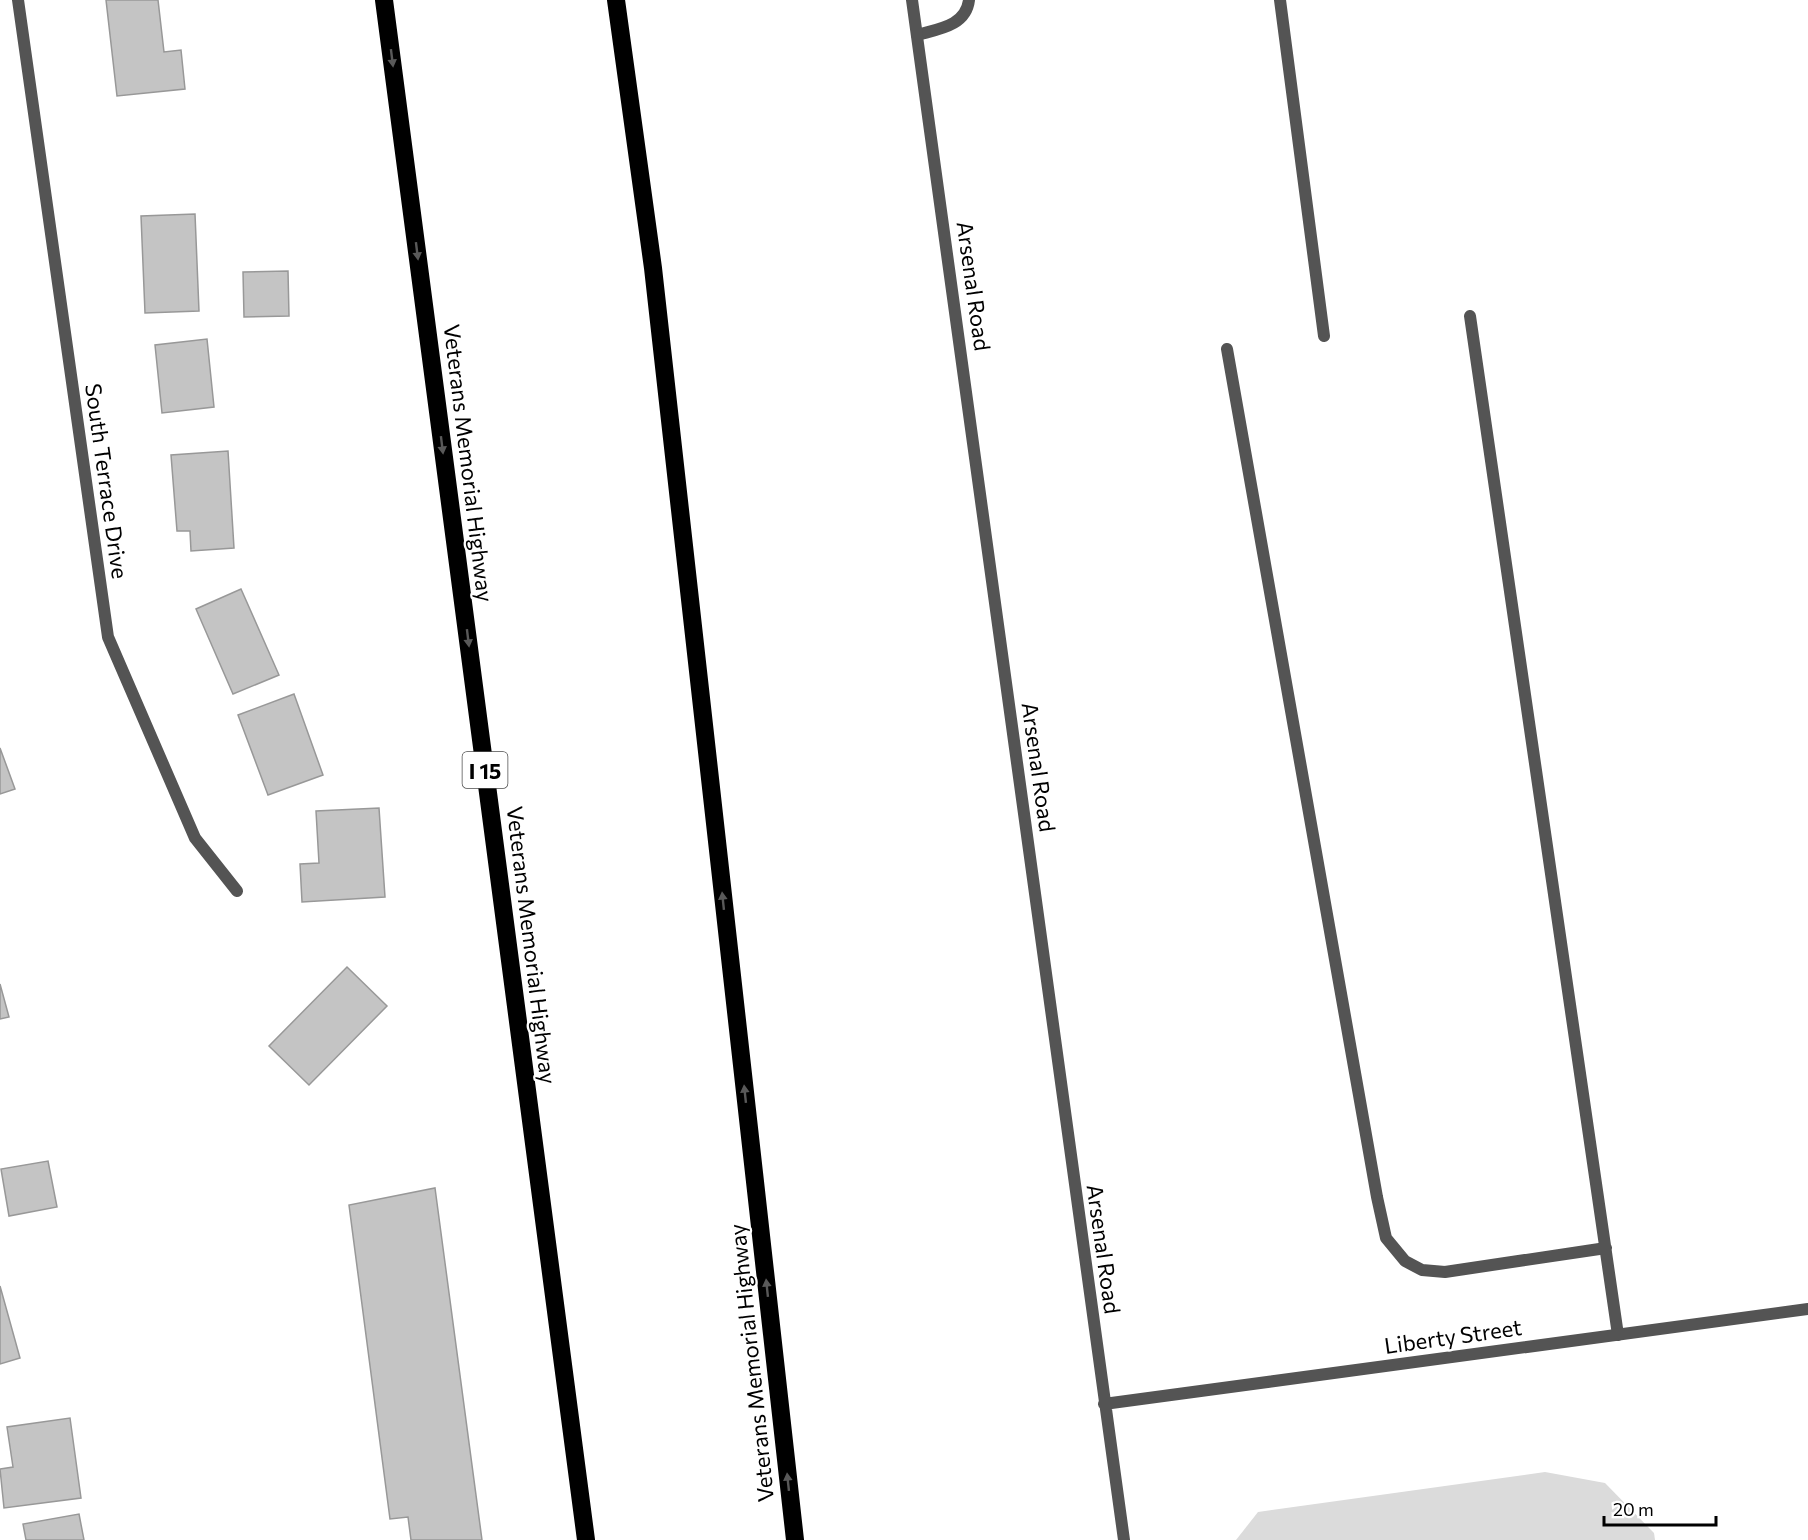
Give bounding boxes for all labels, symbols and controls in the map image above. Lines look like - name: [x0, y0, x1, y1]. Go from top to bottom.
- one-way arrow: [387, 49, 396, 68]
- street label: Arsenal Road: [952, 220, 996, 352]
- one-way arrow: [413, 242, 422, 261]
- street label: Veterans Memorial Highway: [439, 323, 499, 603]
- street label: South Terrace Drive: [80, 382, 134, 580]
- one-way arrow: [438, 435, 447, 454]
- one-way arrow: [463, 629, 472, 648]
- street label: Arsenal Road: [1017, 701, 1061, 833]
- road number: I 15: [462, 752, 508, 788]
- street label: Veterans Memorial Highway: [502, 805, 562, 1085]
- one-way arrow: [718, 891, 728, 910]
- one-way arrow: [740, 1085, 750, 1104]
- street label: Arsenal Road: [1082, 1183, 1126, 1315]
- street label: Veterans Memorial Highway: [723, 1223, 779, 1503]
- one-way arrow: [762, 1279, 772, 1298]
- street label: Liberty Street: [1383, 1313, 1523, 1359]
- one-way arrow: [784, 1472, 793, 1491]
- scale bar: [1604, 1489, 1716, 1527]
- text: 20 m: [1613, 1498, 1654, 1520]

